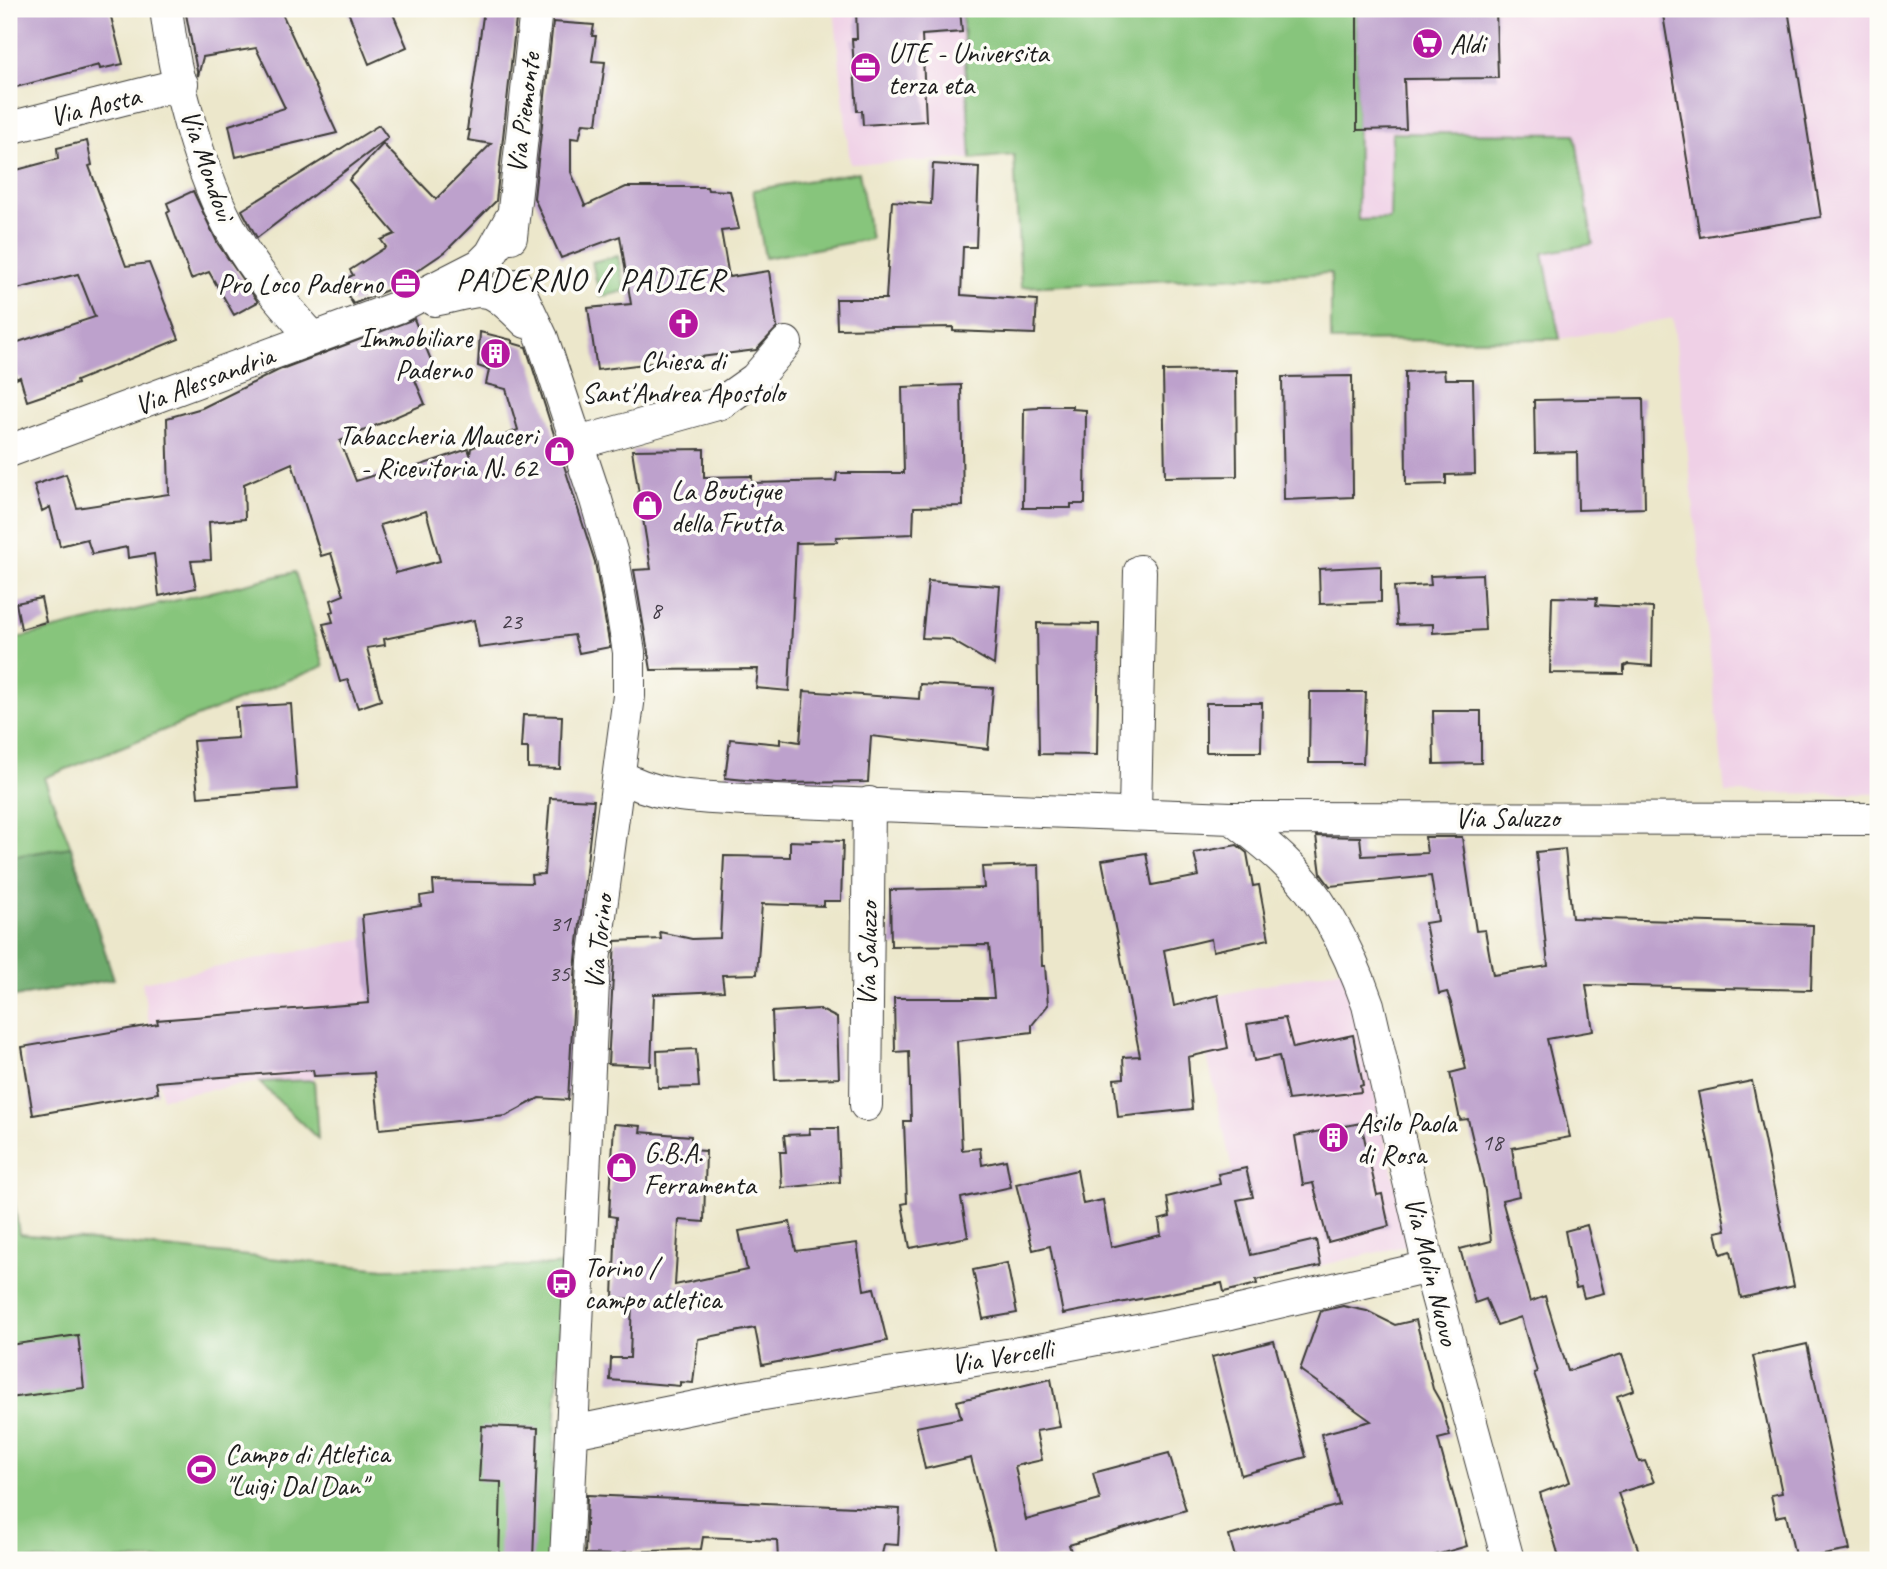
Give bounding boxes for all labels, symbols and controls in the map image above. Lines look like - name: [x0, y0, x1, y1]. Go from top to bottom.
- supermarket icon: Aldi: [1410, 26, 1444, 60]
- place label: Aldi: [1450, 26, 1489, 61]
- place label: UTE - Universita terza eta: [888, 35, 1050, 102]
- street label: Via Piemonte: [498, 49, 548, 175]
- office icon: UTE - Universita terza eta: [848, 51, 882, 85]
- street label: Via Aosta: [46, 77, 146, 134]
- street label: Via Mondovì: [173, 105, 244, 228]
- district label: PADERNO / PADIER: [456, 259, 728, 300]
- place label: Pro Loco Paderno: [218, 266, 385, 301]
- office icon: Pro Loco Paderno: [389, 266, 423, 300]
- church icon: Chiesa di Sant'Andrea Apostolo: [666, 306, 700, 340]
- place label: Immobiliare Paderno: [359, 320, 474, 387]
- street label: Via Alessandria: [129, 336, 281, 423]
- building icon: Immobiliare Paderno: [478, 336, 512, 370]
- place label: Chiesa di Sant'Andrea Apostolo: [581, 343, 788, 410]
- place label: Tabaccheria Mauceri - Ricevitoria N. 62: [339, 418, 541, 485]
- shop icon: Tabaccheria Mauceri - Ricevitoria N. 62: [543, 434, 577, 468]
- place label: La Boutique della Frutta: [671, 473, 784, 540]
- shop icon: La Boutique della Frutta: [631, 489, 665, 523]
- house number: 8: [651, 595, 664, 625]
- house number: 23: [500, 606, 524, 636]
- street label: Via Saluzzo: [1455, 800, 1562, 835]
- street label: Via Torino: [576, 890, 621, 991]
- street label: Via Saluzzo: [849, 898, 885, 1007]
- house number: 31: [549, 908, 572, 938]
- house number: 35: [548, 958, 571, 988]
- place label: Asilo Paola di Rosa: [1357, 1105, 1458, 1172]
- building icon: Asilo Paola di Rosa: [1317, 1121, 1351, 1155]
- house number: 18: [1481, 1127, 1505, 1157]
- place label: G.B.A. Ferramenta: [644, 1135, 757, 1202]
- shop icon: G.B.A. Ferramenta: [604, 1151, 638, 1185]
- street label: Via Molin Nuovo: [1397, 1193, 1468, 1351]
- place label: Torino / campo atletica: [584, 1250, 724, 1317]
- bus stop icon: Torino / campo atletica: [544, 1266, 578, 1300]
- street label: Via Vercelli: [949, 1330, 1059, 1381]
- place label: Campo di Atletica "Luigi Dal Dan": [225, 1436, 392, 1503]
- sports icon: Campo di Atletica "Luigi Dal Dan": [185, 1452, 219, 1486]

